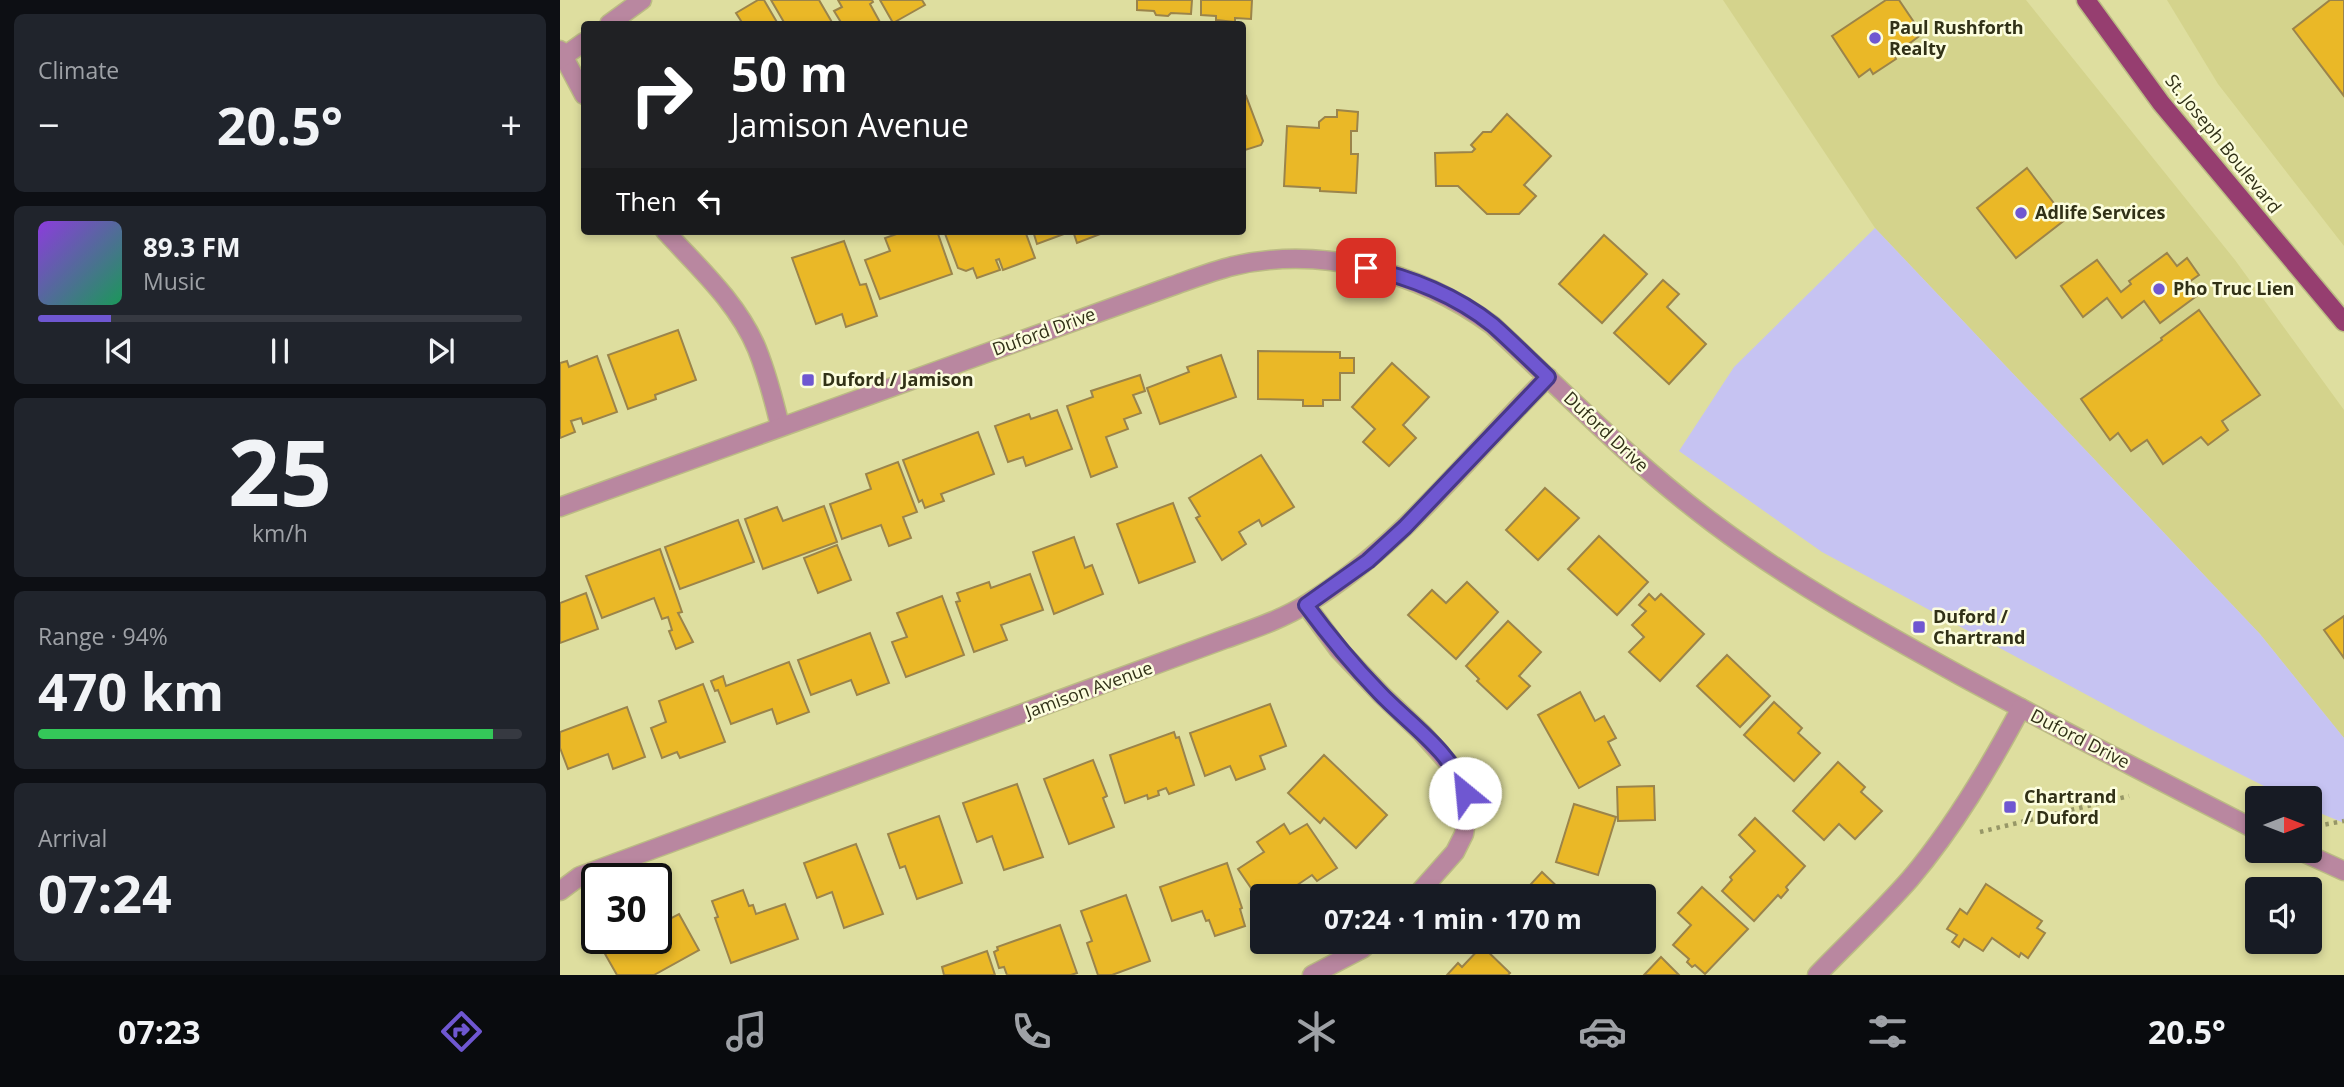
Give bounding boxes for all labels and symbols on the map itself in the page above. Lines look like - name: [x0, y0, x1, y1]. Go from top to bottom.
- place label: Paul Rushforth Realty: [1889, 15, 2024, 60]
- marker: Paul Rushforth Realty: [1867, 30, 1883, 46]
- street label: St. Joseph Boulevard: [2160, 69, 2287, 218]
- place label: Adlife Services: [2035, 200, 2165, 224]
- marker: Adlife Services: [2013, 205, 2029, 221]
- pin: [1336, 238, 1396, 298]
- place label: Pho Truc Lien: [2173, 276, 2294, 300]
- marker: Pho Truc Lien: [2151, 281, 2167, 297]
- street label: Duford Drive: [989, 301, 1099, 361]
- place label: Duford / Jamison: [822, 367, 974, 391]
- marker: Duford / Jamison: [800, 372, 816, 388]
- street label: Duford Drive: [1559, 386, 1654, 477]
- place label: Duford / Chartrand: [1933, 604, 2025, 649]
- marker: Duford / Chartrand: [1911, 619, 1927, 635]
- street label: Jamison Avenue: [1020, 655, 1156, 724]
- street label: Duford Drive: [2027, 703, 2134, 773]
- position arrow: [1428, 756, 1502, 830]
- place label: Chartrand / Duford: [2024, 784, 2116, 829]
- north arrow: [2245, 786, 2322, 863]
- marker: Chartrand / Duford: [2002, 799, 2018, 815]
- speed limit sign: 30: [581, 863, 672, 954]

